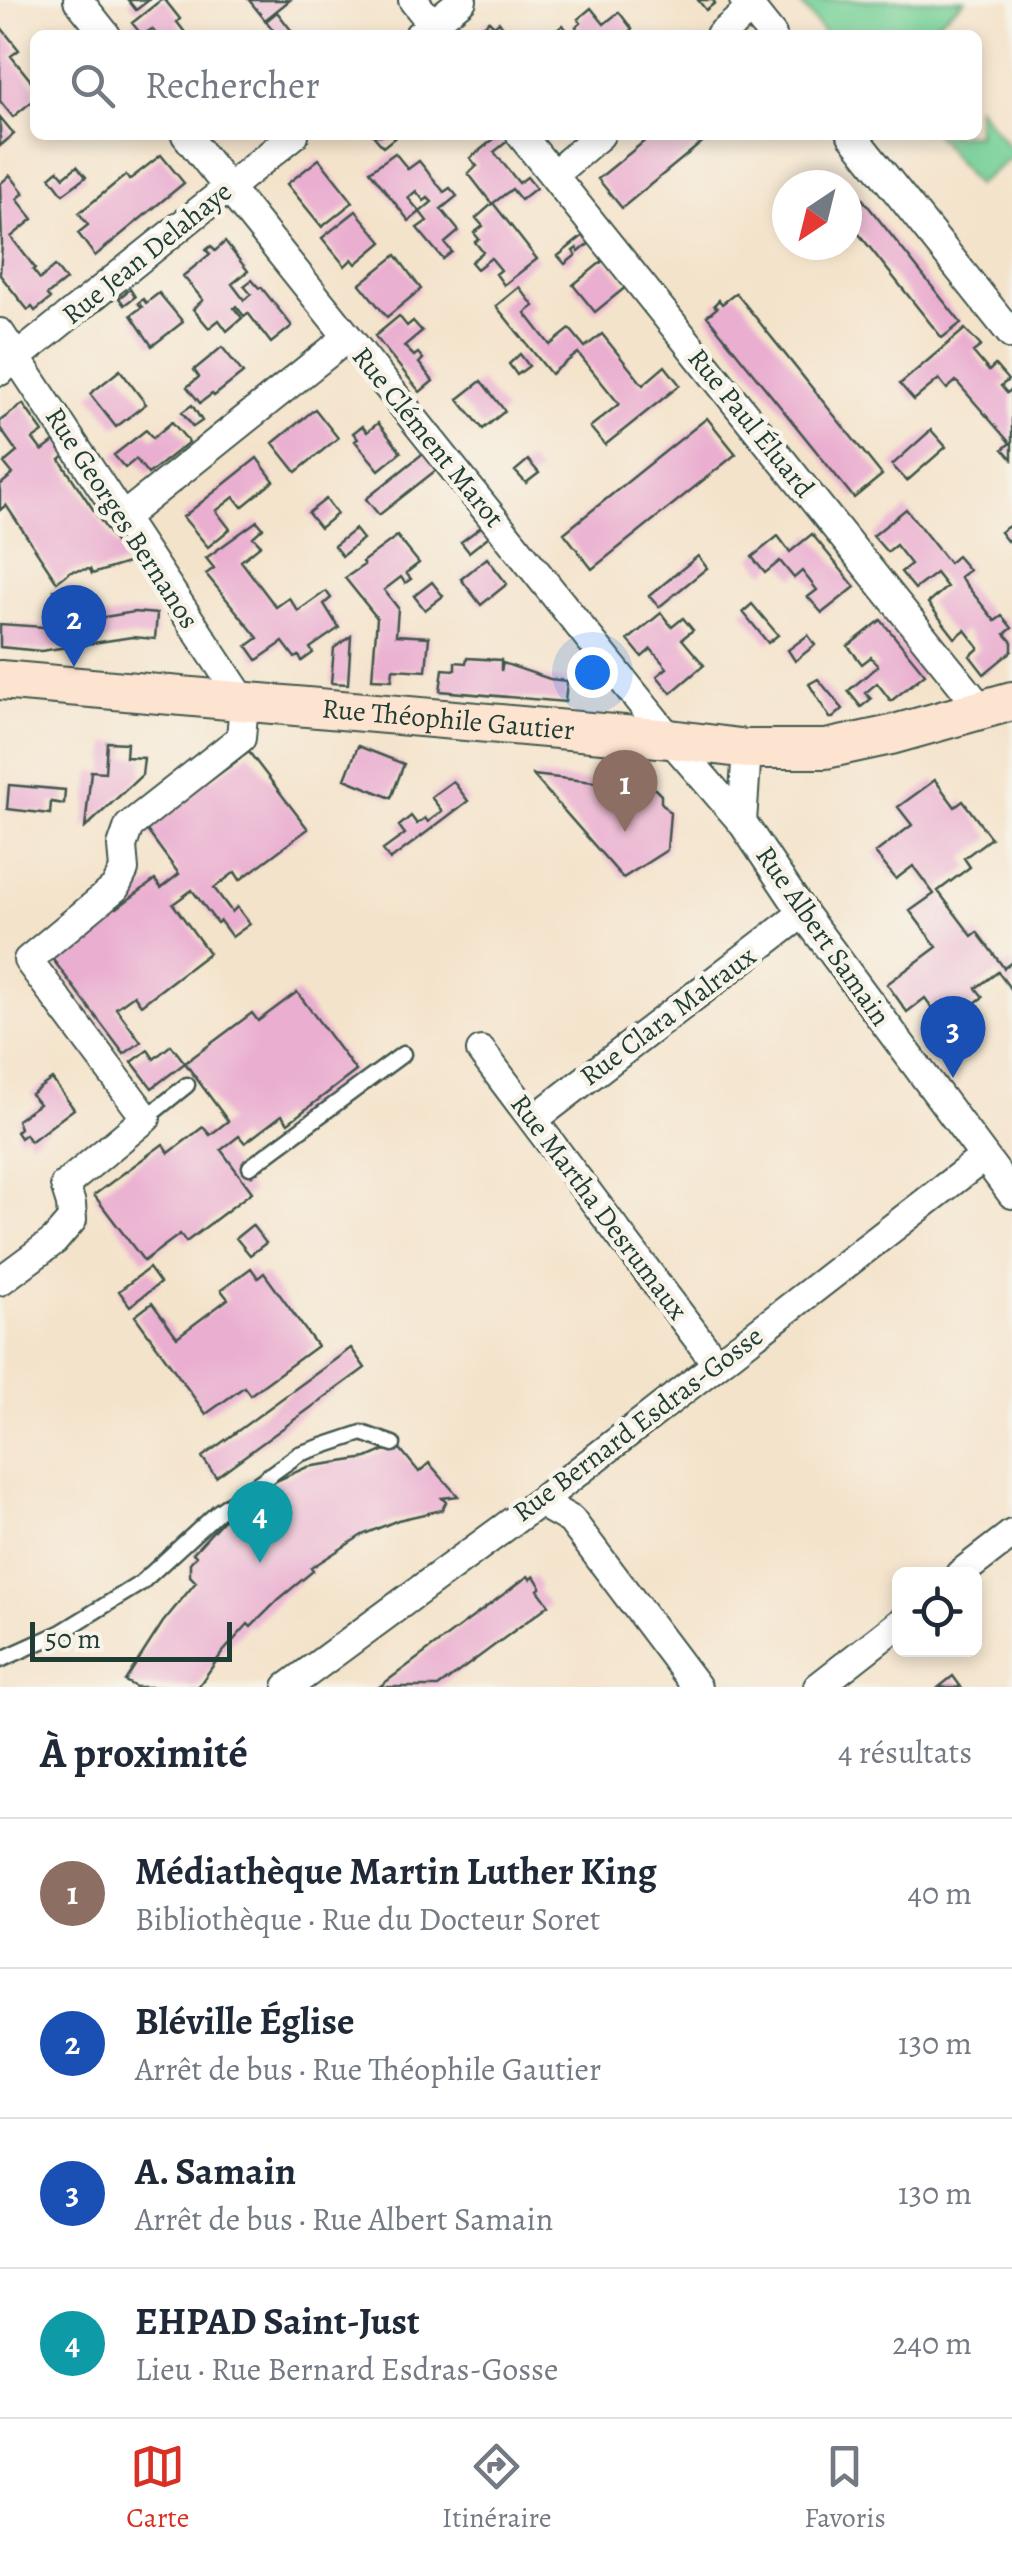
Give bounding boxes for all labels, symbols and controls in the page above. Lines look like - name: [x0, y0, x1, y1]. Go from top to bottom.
- search box: [30, 30, 982, 140]
- icon: search: [65, 58, 120, 113]
- text: Rechercher: [145, 59, 320, 111]
- north arrow: [772, 170, 862, 260]
- street label: Rue Jean Delahaye: [54, 173, 240, 333]
- street label: Rue Clément Marot: [343, 339, 513, 535]
- street label: Rue Paul Éluard: [679, 340, 824, 506]
- street label: Rue Georges Bernanos: [36, 400, 208, 636]
- pin: 2: [42, 584, 106, 667]
- your location: [567, 647, 618, 698]
- street label: Rue Théophile Gautier: [320, 689, 576, 750]
- pin: 1: [592, 750, 658, 832]
- street label: Rue Albert Samain: [747, 839, 899, 1033]
- street label: Rue Clara Malraux: [572, 937, 764, 1095]
- pin: 3: [920, 996, 986, 1078]
- street label: Rue Martha Desrumaux: [501, 1086, 697, 1328]
- street label: Rue Bernard Esdras-Gosse: [505, 1317, 771, 1531]
- pin: 4: [228, 1480, 292, 1563]
- map controls: [892, 1567, 982, 1657]
- button: locate: [892, 1567, 982, 1657]
- scale bar: [30, 1617, 232, 1662]
- text: 50 m: [45, 1620, 101, 1658]
- text: À proximité: [40, 1724, 248, 1781]
- text: 4 résultats: [838, 1730, 972, 1774]
- text: Médiathèque Martin Luther King: [135, 1845, 657, 1897]
- text: 1: [67, 1871, 78, 1915]
- text: 40 m: [907, 1871, 972, 1915]
- text: Bibliothèque · Rue du Docteur Soret: [135, 1897, 600, 1941]
- text: Bléville Église: [135, 1995, 355, 2047]
- text: 2: [65, 2021, 80, 2065]
- text: 130 m: [898, 2021, 972, 2065]
- text: Arrêt de bus · Rue Théophile Gautier: [135, 2047, 601, 2091]
- text: A. Samain: [135, 2145, 296, 2197]
- text: 3: [66, 2171, 79, 2215]
- text: 130 m: [898, 2171, 972, 2215]
- text: Arrêt de bus · Rue Albert Samain: [135, 2197, 553, 2241]
- text: EHPAD Saint-Just: [135, 2295, 420, 2347]
- text: 4: [65, 2321, 80, 2365]
- text: 240 m: [892, 2321, 972, 2365]
- text: Lieu · Rue Bernard Esdras-Gosse: [135, 2347, 558, 2391]
- tab: Carte: [126, 2439, 189, 2537]
- tab: Itinéraire: [442, 2439, 552, 2537]
- tab: Favoris: [804, 2439, 886, 2537]

